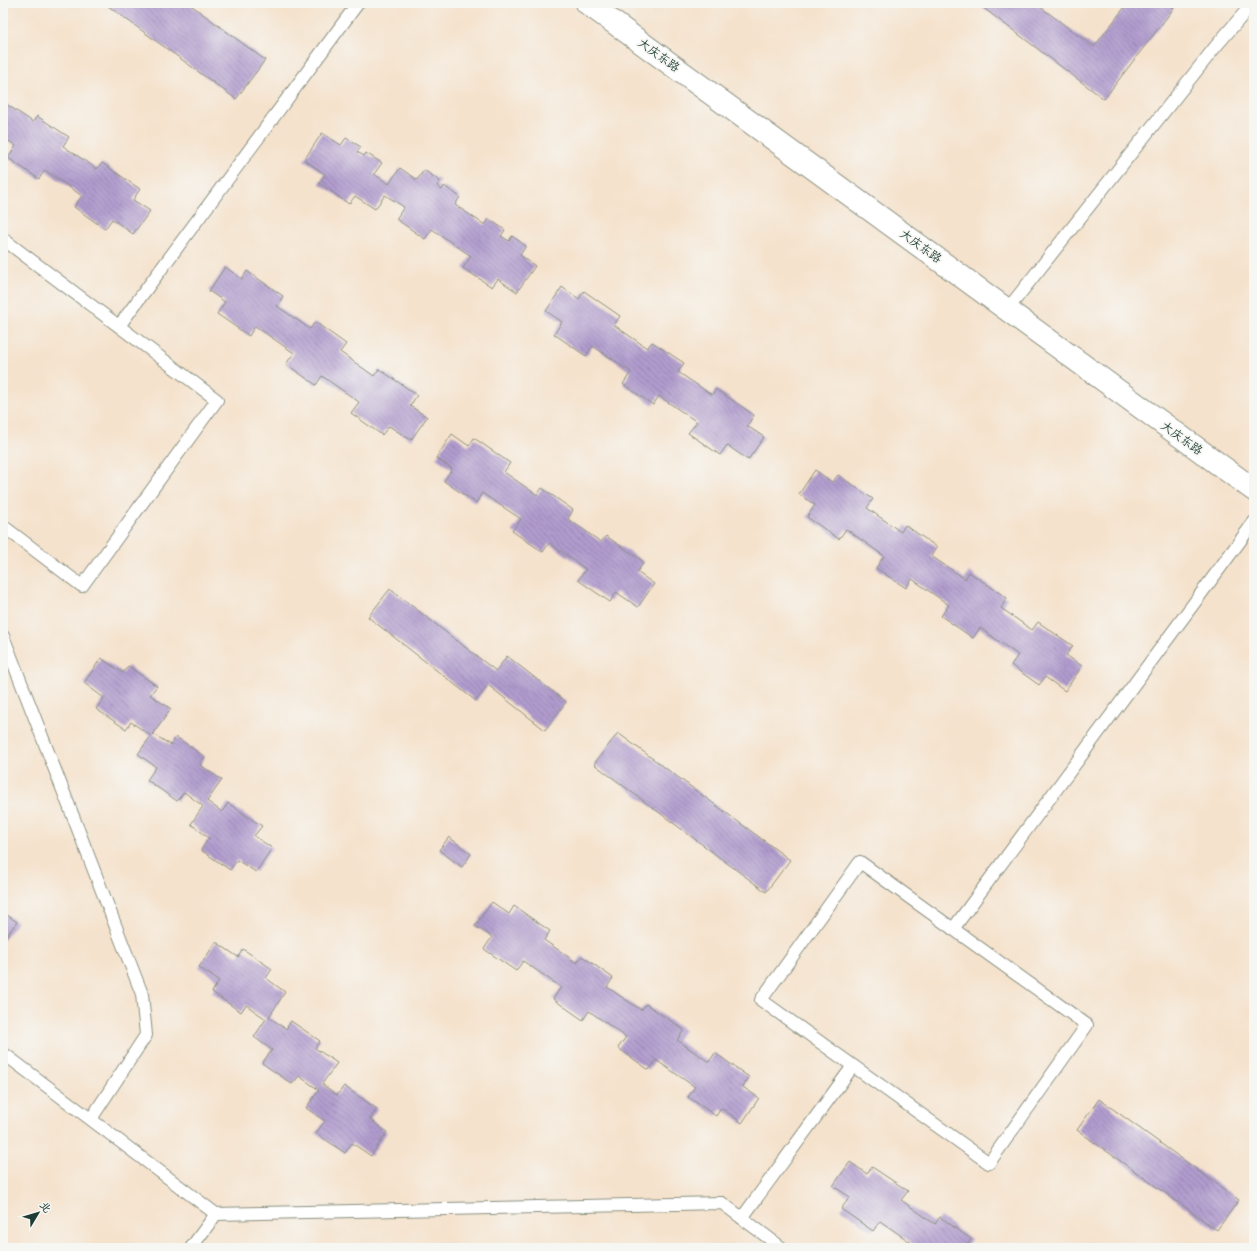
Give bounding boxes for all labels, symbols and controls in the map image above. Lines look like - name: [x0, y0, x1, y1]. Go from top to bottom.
- street label: 大庆东路: [635, 34, 683, 75]
- street label: 大庆东路: [897, 225, 945, 266]
- street label: 大庆东路: [1158, 417, 1206, 458]
- north arrow: [18, 1193, 58, 1233]
- text: 北: [37, 1198, 55, 1215]

